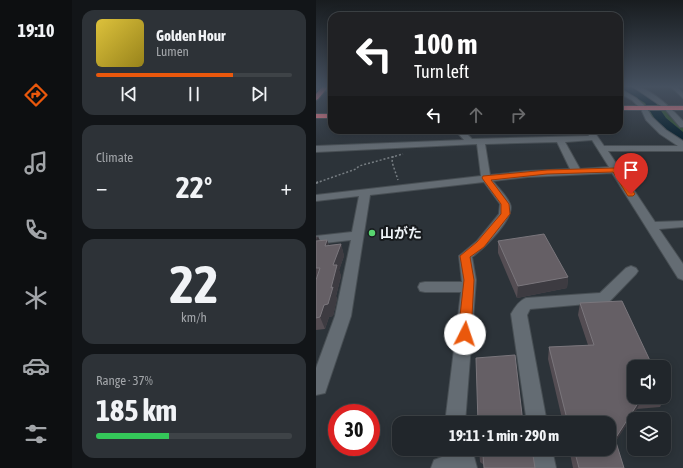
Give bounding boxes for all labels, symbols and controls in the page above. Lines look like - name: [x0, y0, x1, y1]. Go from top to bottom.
- text: 19:10: [17, 20, 55, 41]
- text: Golden Hour: [156, 27, 226, 44]
- icon: left: [348, 28, 400, 80]
- text: 100 m: [414, 28, 477, 60]
- text: Lumen: [156, 44, 189, 59]
- text: Turn left: [414, 61, 469, 82]
- icon: directions: [22, 81, 50, 109]
- icon: previous: [118, 83, 140, 105]
- icon: pause: [183, 83, 205, 105]
- icon: next: [248, 83, 270, 105]
- icon: left: [423, 104, 445, 126]
- icon: ahead: [465, 104, 487, 126]
- icon: right: [507, 104, 529, 126]
- icon: music: [22, 149, 50, 177]
- text: Climate: [96, 150, 133, 165]
- pin: [614, 153, 648, 194]
- icon: arrive: [620, 159, 642, 181]
- text: 22°: [176, 170, 212, 204]
- text: −: [96, 174, 107, 200]
- text: +: [281, 174, 292, 200]
- icon: phone: [22, 216, 50, 244]
- place label: 山がた: [380, 225, 422, 241]
- marker: 山がた: [367, 228, 377, 238]
- text: 22: [170, 254, 218, 314]
- icon: climate: [22, 284, 50, 312]
- text: km/h: [181, 310, 207, 325]
- position arrow: [444, 313, 486, 355]
- icon: car: [22, 352, 50, 380]
- map controls: [627, 360, 671, 456]
- button: sound: [627, 360, 671, 404]
- text: Range · 37%: [96, 373, 153, 388]
- text: 185 km: [96, 393, 177, 427]
- speed limit sign: 30: [328, 404, 380, 456]
- button: layers: [627, 412, 671, 456]
- icon: filters: [22, 420, 50, 448]
- text: 19:11 · 1 min · 290 m: [449, 427, 559, 444]

